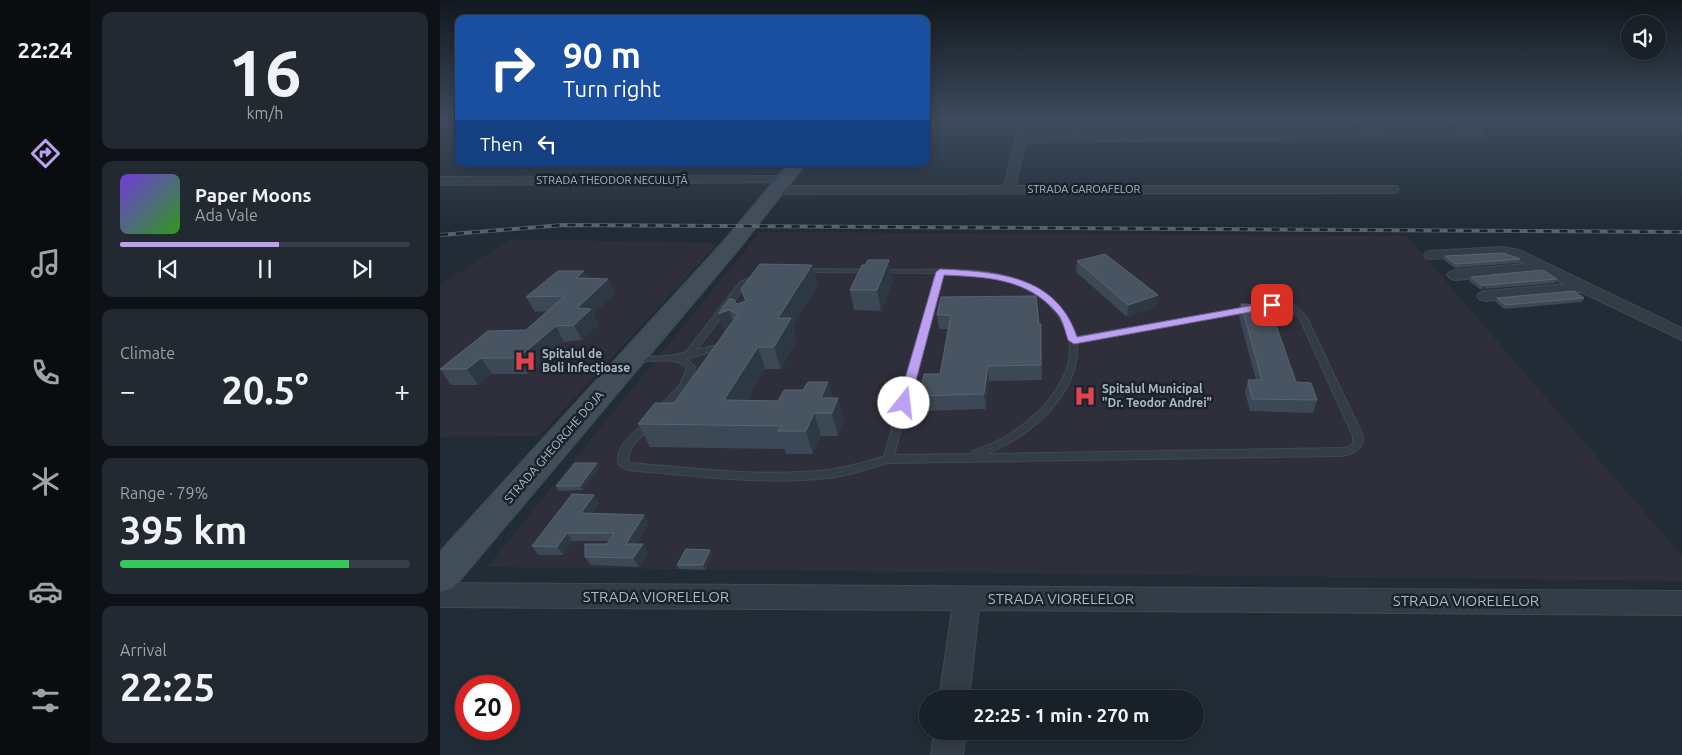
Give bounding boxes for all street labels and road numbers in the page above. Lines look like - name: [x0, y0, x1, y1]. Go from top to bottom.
- street label: STRADA THEODOR NECULUȚĂ: [536, 174, 688, 186]
- street label: STRADA GAROAFELOR: [1028, 183, 1141, 195]
- street label: STRADA GHEORGHE DOJA: [501, 388, 606, 505]
- street label: STRADA VIORELELOR: [583, 588, 729, 605]
- street label: STRADA VIORELELOR: [988, 590, 1134, 607]
- street label: STRADA VIORELELOR: [1393, 592, 1539, 609]

